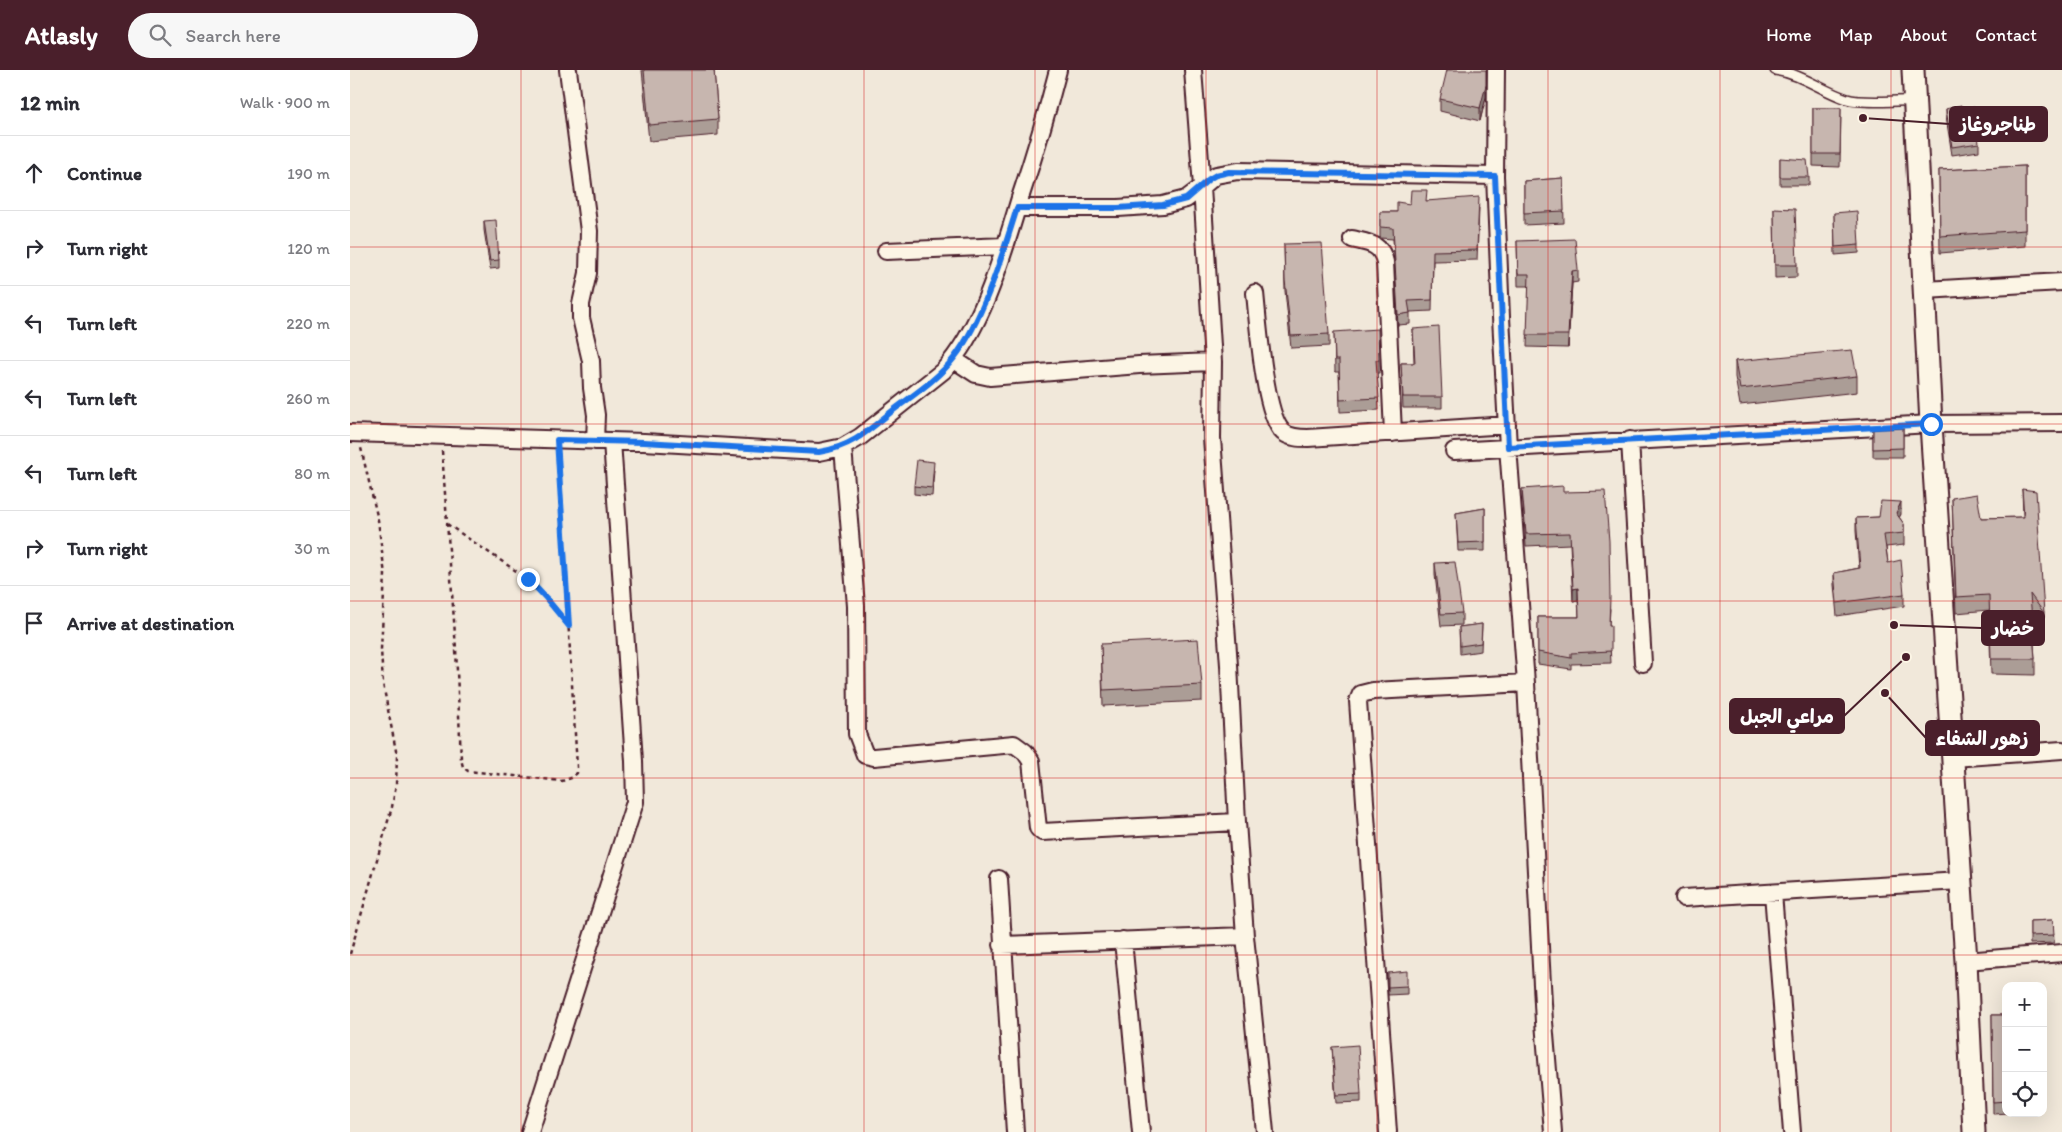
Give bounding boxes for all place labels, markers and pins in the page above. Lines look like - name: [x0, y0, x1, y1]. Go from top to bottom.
- callout: طناجروغاز: [1950, 107, 2047, 141]
- callout: خضار: [1982, 611, 2044, 645]
- callout: مراعي الجبل: [1730, 699, 1844, 733]
- callout: زهور الشفاء: [1926, 721, 2039, 755]

